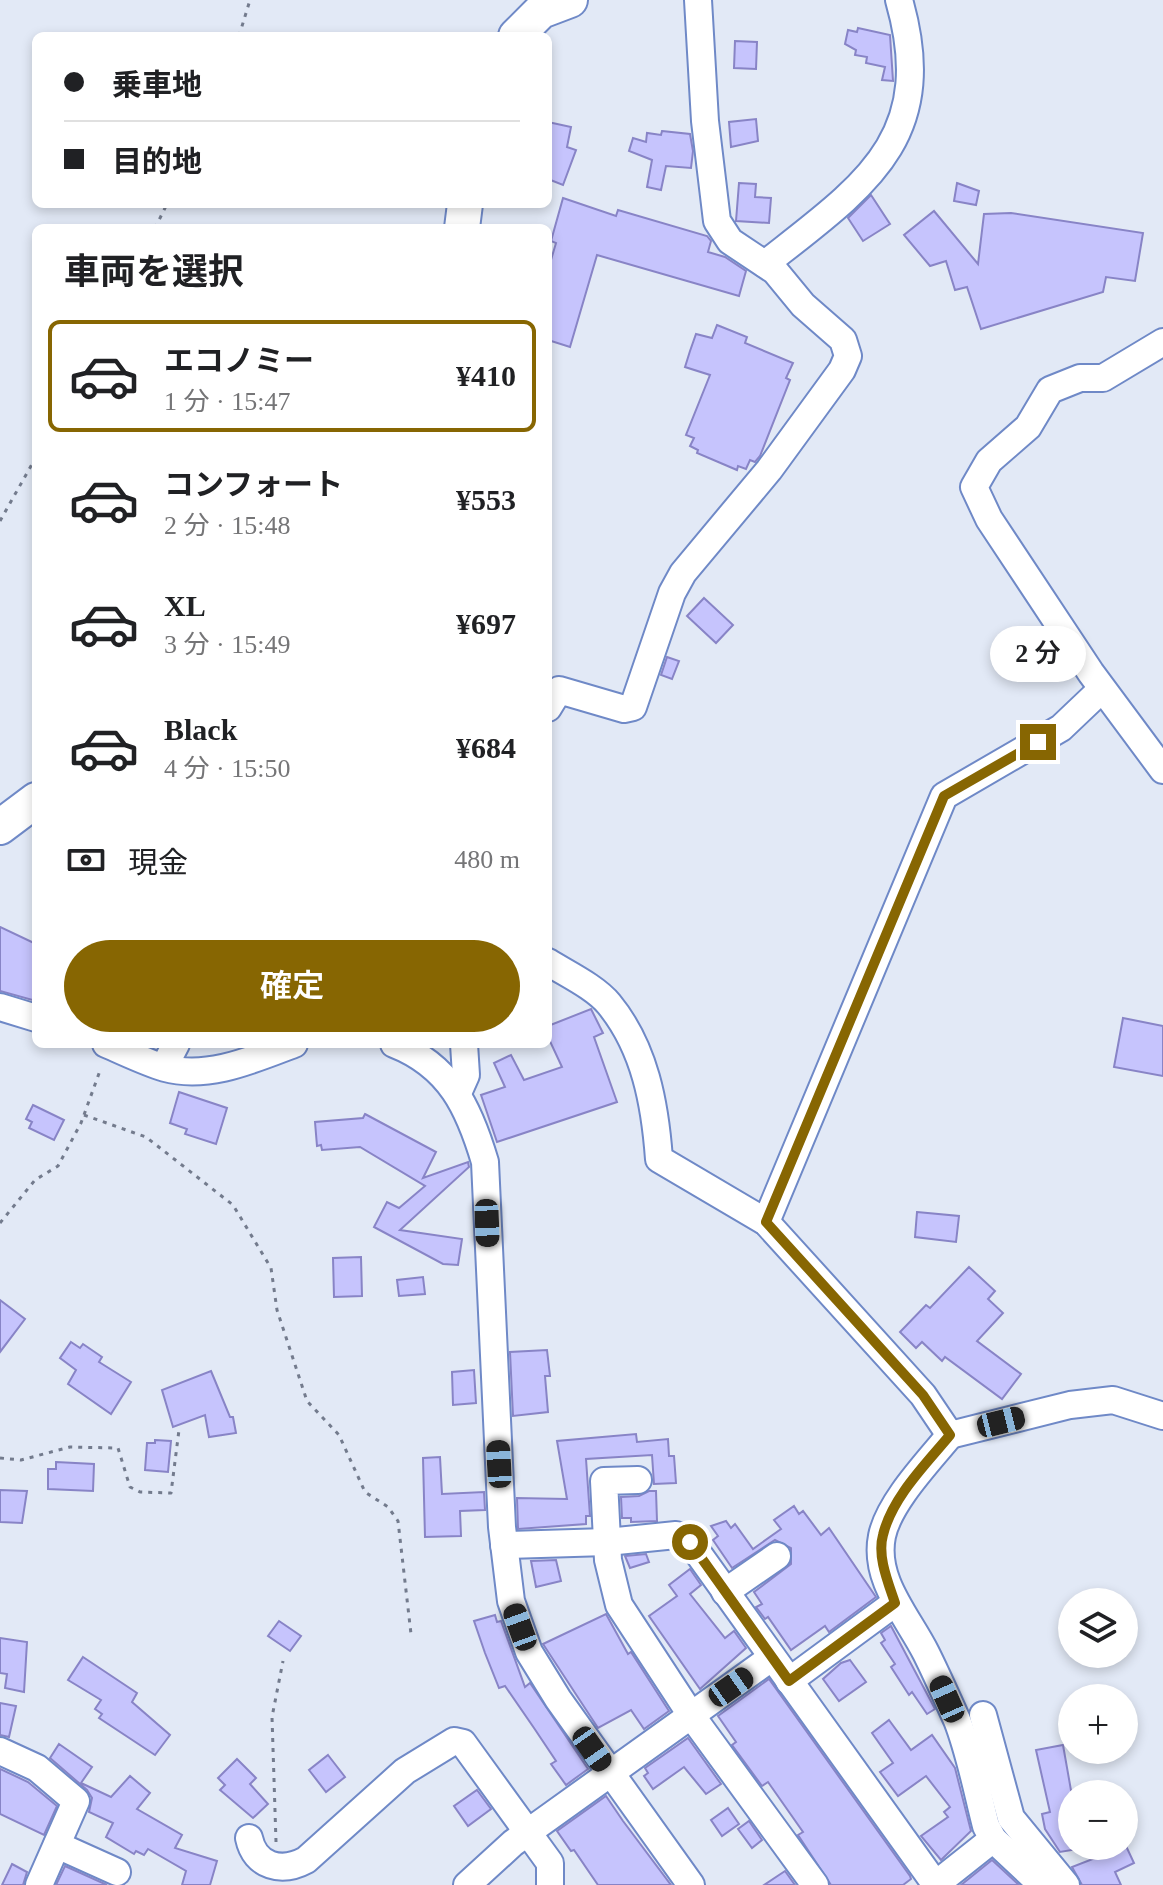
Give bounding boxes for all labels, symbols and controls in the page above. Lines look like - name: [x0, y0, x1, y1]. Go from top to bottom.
- text: 乗車地: [112, 68, 202, 101]
- text: 目的地: [112, 145, 202, 178]
- text: 車両を選択: [64, 252, 244, 292]
- icon: car: [68, 340, 140, 412]
- text: エコノミー: [164, 344, 314, 377]
- text: ¥410: [456, 359, 516, 392]
- text: 1 分 · 15:47: [164, 387, 290, 416]
- icon: car: [68, 464, 140, 536]
- text: コンフォート: [164, 468, 343, 501]
- text: ¥553: [456, 483, 516, 516]
- text: 2 分 · 15:48: [164, 511, 290, 540]
- icon: car: [68, 588, 140, 660]
- text: XL: [164, 589, 206, 622]
- text: ¥697: [456, 607, 516, 640]
- callout: 2 分: [990, 626, 1086, 682]
- text: 3 分 · 15:49: [164, 630, 290, 659]
- text: 2 分: [1015, 639, 1061, 668]
- icon: car: [68, 712, 140, 784]
- text: Black: [164, 713, 237, 746]
- route end: [1020, 724, 1056, 760]
- text: ¥684: [456, 731, 516, 764]
- text: 4 分 · 15:50: [164, 754, 290, 783]
- icon: cash: [64, 838, 108, 882]
- text: 480 m: [454, 845, 520, 874]
- text: 現金: [128, 846, 188, 879]
- button: 確定: [64, 940, 520, 1032]
- car: [474, 1199, 500, 1247]
- car: [975, 1405, 1027, 1439]
- car: [486, 1439, 512, 1489]
- route start: [672, 1524, 708, 1560]
- map controls: [1058, 1588, 1138, 1860]
- button: layers: [1058, 1588, 1138, 1668]
- car: [501, 1600, 539, 1654]
- car: [704, 1663, 758, 1711]
- car: [926, 1672, 968, 1726]
- button: +: [1058, 1684, 1138, 1764]
- car: [568, 1722, 616, 1776]
- button: −: [1058, 1780, 1138, 1860]

